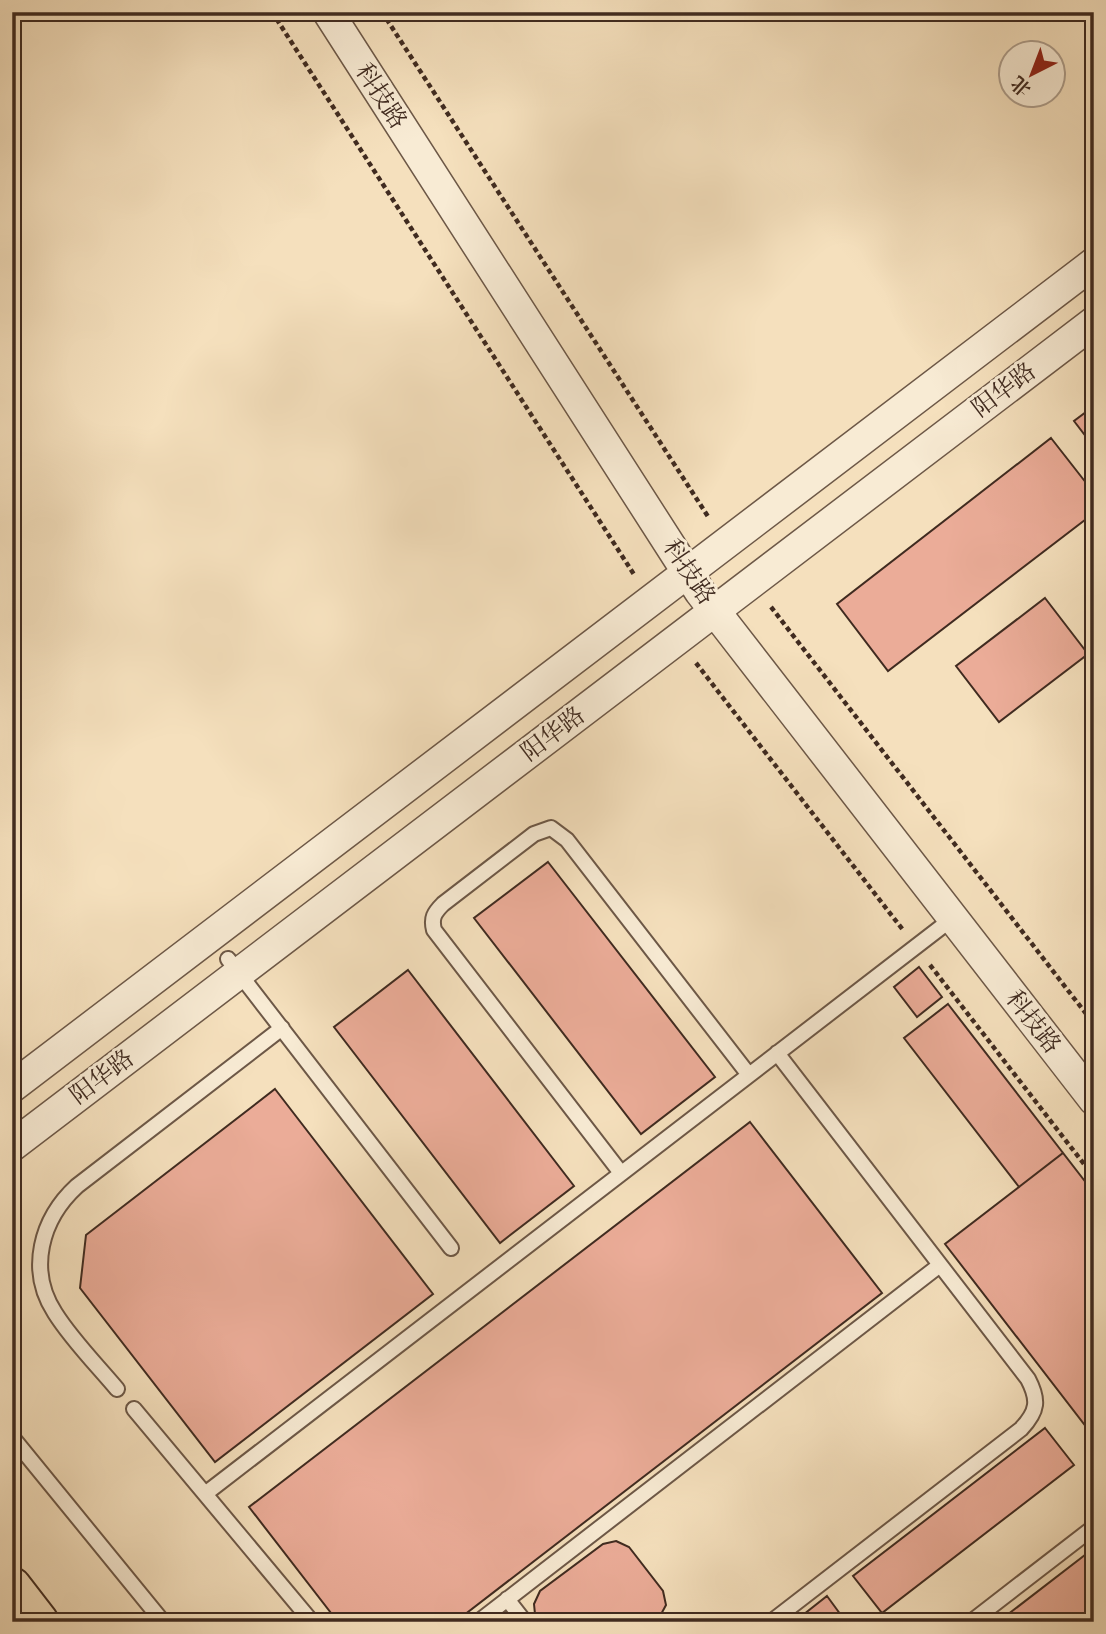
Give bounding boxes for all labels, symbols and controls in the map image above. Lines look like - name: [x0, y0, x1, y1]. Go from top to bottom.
- north arrow: [998, 38, 1068, 108]
- street label: 科技路: [348, 57, 414, 135]
- text: 北: [1006, 70, 1037, 102]
- street label: 阳华路: [965, 355, 1043, 425]
- street label: 科技路: [655, 533, 723, 611]
- street label: 阳华路: [514, 699, 592, 769]
- street label: 科技路: [998, 983, 1068, 1061]
- street label: 阳华路: [63, 1042, 141, 1112]

